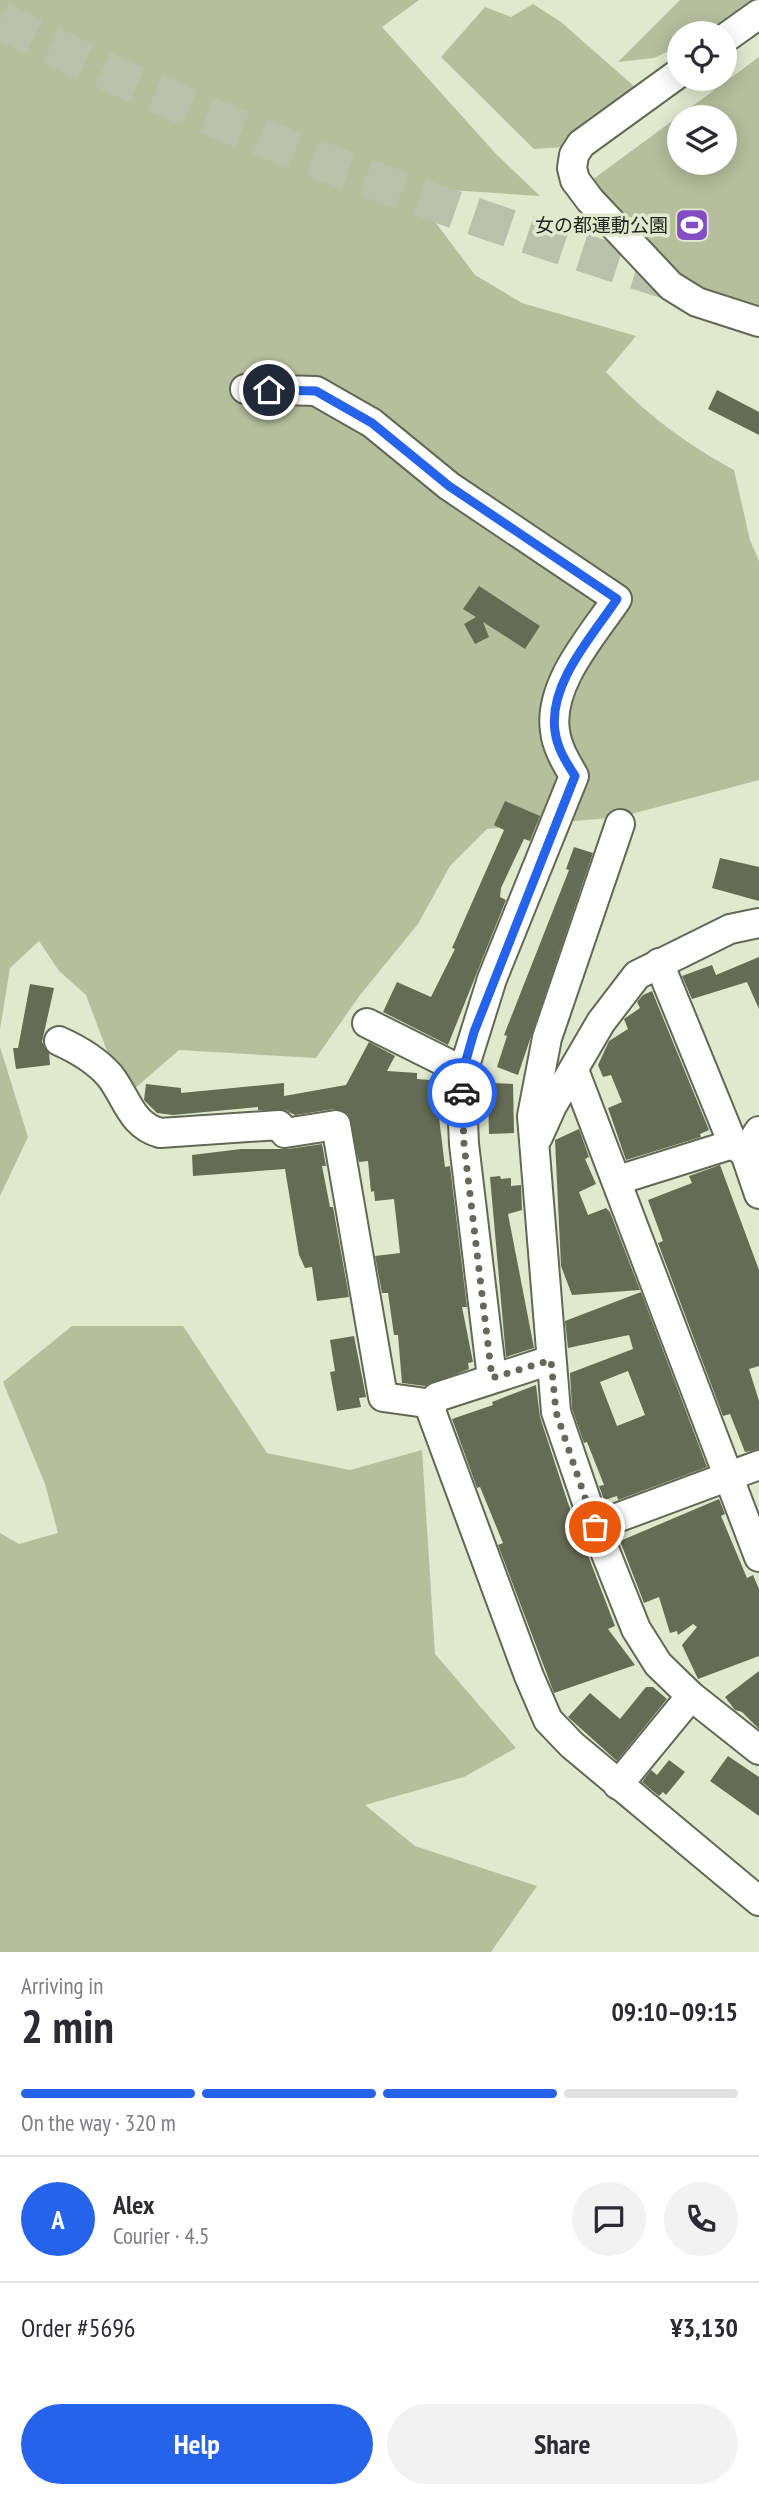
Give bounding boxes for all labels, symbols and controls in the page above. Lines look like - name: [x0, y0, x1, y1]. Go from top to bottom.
- map controls: [667, 21, 737, 175]
- button: locate: [667, 21, 737, 91]
- button: layers: [667, 105, 737, 175]
- sports icon: 女の都運動公園: [673, 206, 711, 244]
- place label: 女の都運動公園: [535, 213, 668, 237]
- pin: [239, 360, 299, 420]
- icon: home: [250, 371, 288, 409]
- courier: [427, 1058, 497, 1128]
- icon: car: [443, 1074, 481, 1112]
- pin: [565, 1497, 625, 1557]
- icon: bag: [576, 1508, 614, 1546]
- text: Arriving in: [21, 1971, 103, 2000]
- text: 09:10–09:15: [611, 1995, 738, 2028]
- text: 2 min: [21, 1996, 114, 2056]
- text: On the way · 320 m: [21, 2108, 176, 2137]
- button: chat: [572, 2182, 646, 2256]
- button: phone: [664, 2182, 738, 2256]
- text: Alex: [113, 2188, 154, 2221]
- text: A: [51, 2203, 65, 2236]
- text: Courier · 4.5: [113, 2221, 209, 2250]
- text: Order #5696: [21, 2311, 136, 2344]
- text: ¥3,130: [670, 2311, 738, 2344]
- button: Help: [21, 2404, 373, 2484]
- button: Share: [387, 2404, 738, 2484]

